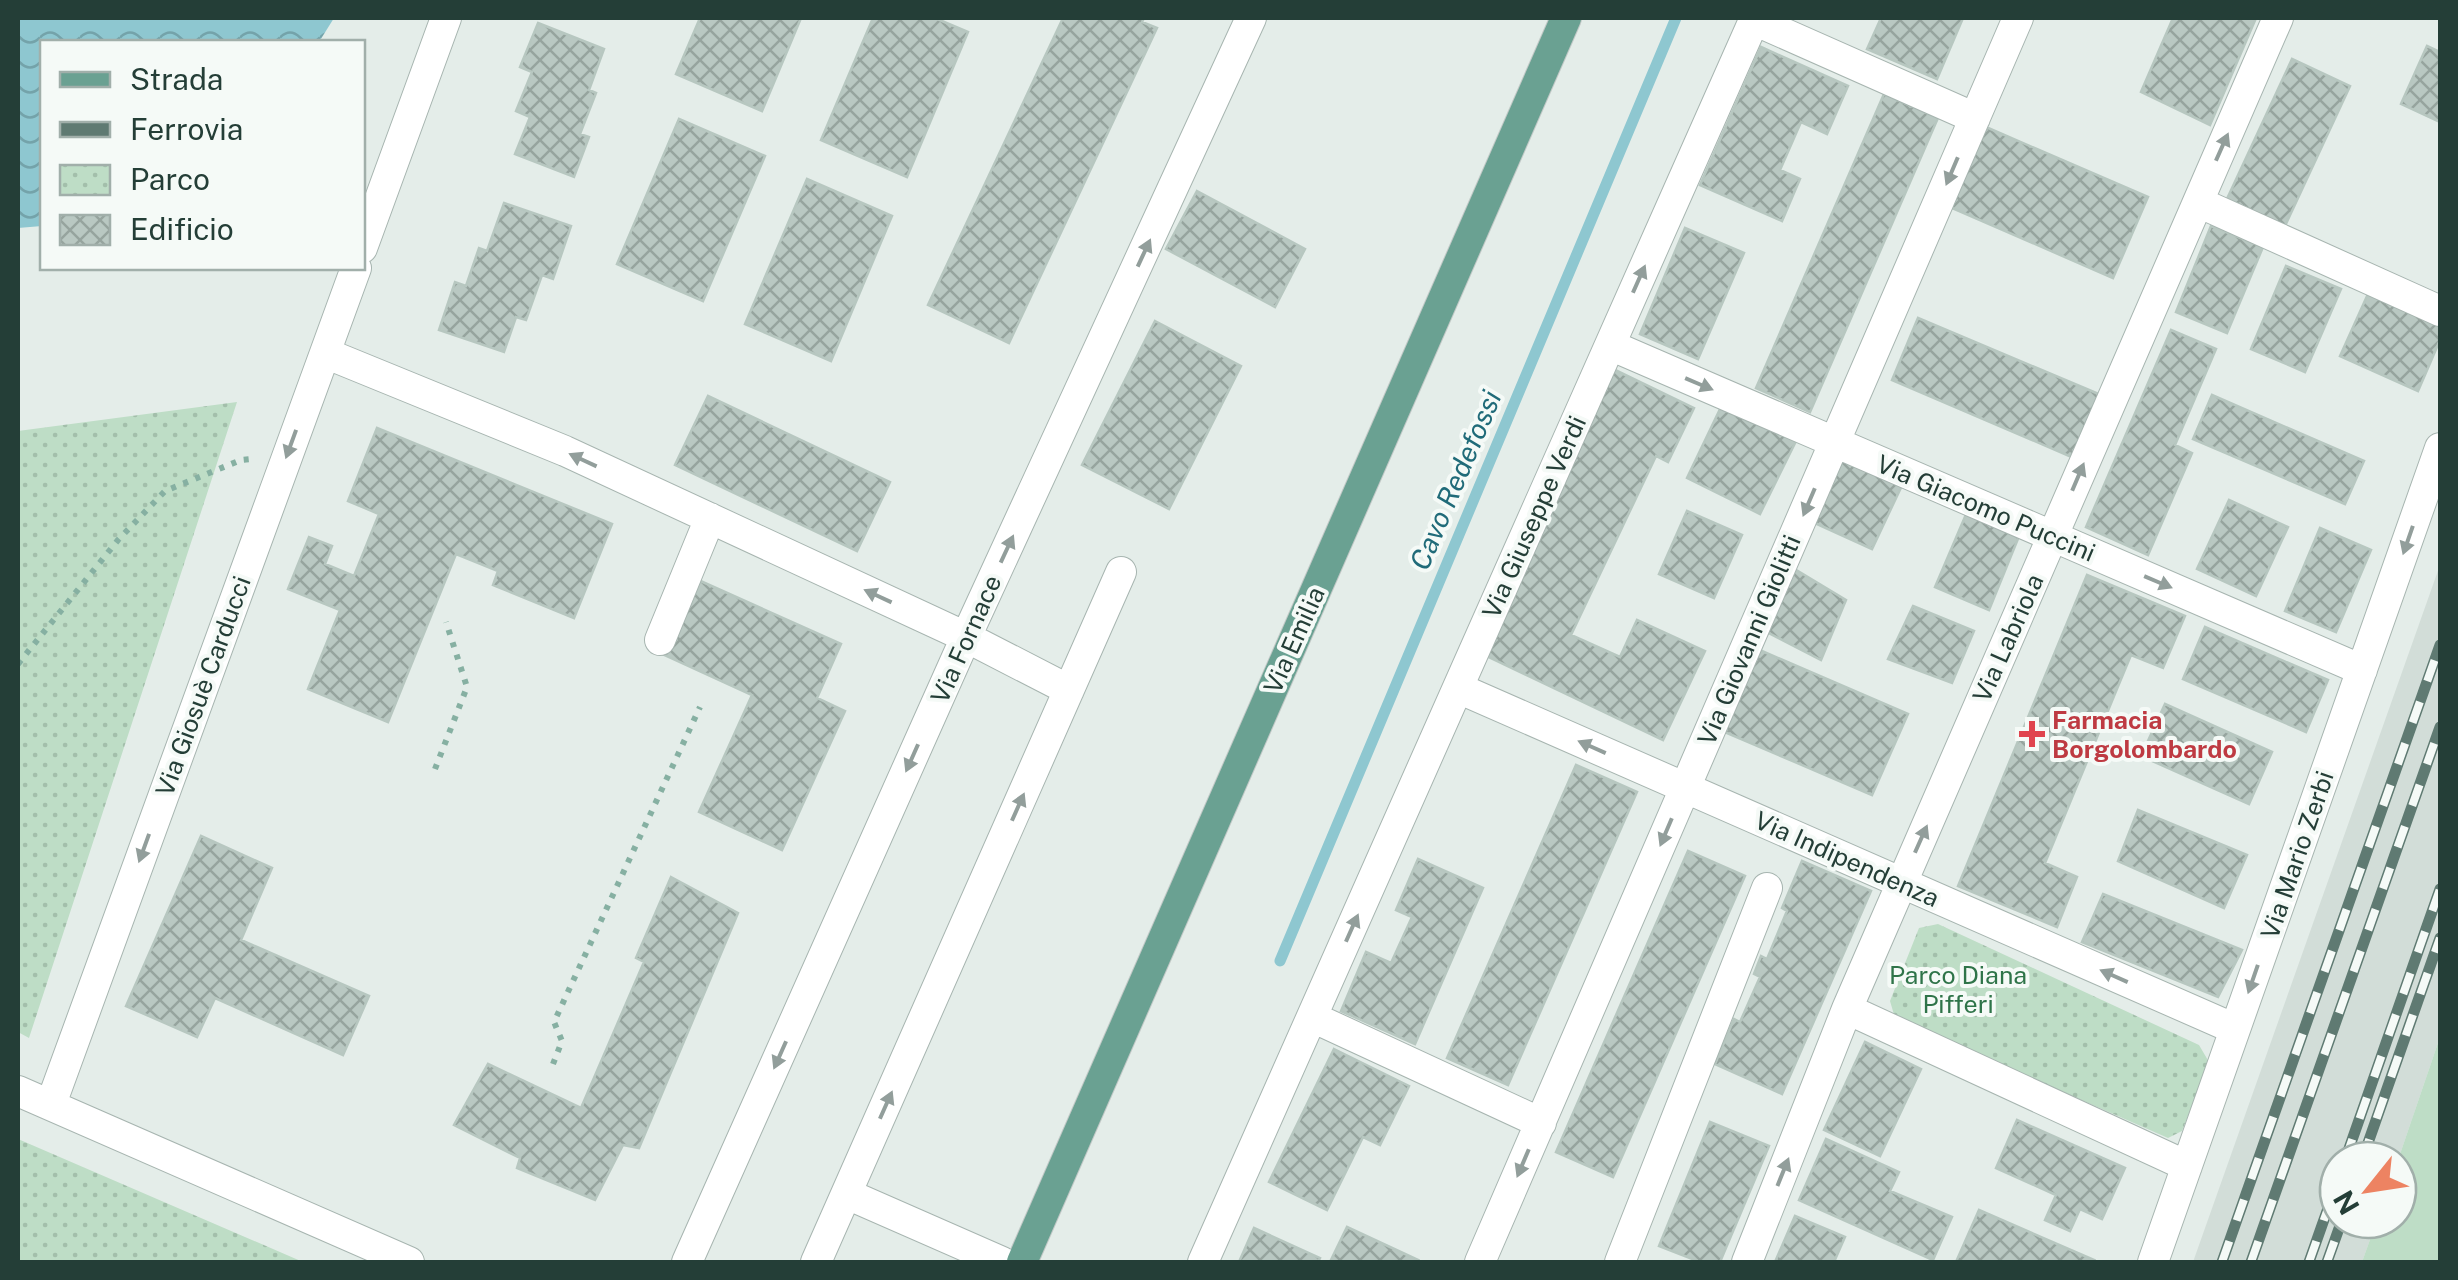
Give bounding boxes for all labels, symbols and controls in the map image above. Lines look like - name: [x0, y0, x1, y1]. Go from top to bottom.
- legend: [40, 40, 365, 270]
- text: Strada: [130, 61, 223, 97]
- text: Ferrovia: [130, 111, 243, 147]
- one-way arrow: [2214, 132, 2230, 162]
- one-way arrow: [1944, 156, 1960, 186]
- text: Parco: [130, 161, 210, 197]
- text: Edificio: [130, 211, 234, 247]
- one-way arrow: [1135, 239, 1152, 268]
- one-way arrow: [1631, 264, 1647, 294]
- one-way arrow: [1684, 376, 1714, 392]
- water label: Cavo Redefossi: [1402, 385, 1508, 575]
- street label: Via Giuseppe Verdi: [1476, 411, 1592, 623]
- one-way arrow: [283, 430, 298, 460]
- street label: Via Giacomo Puccini: [1872, 448, 2100, 568]
- one-way arrow: [568, 451, 597, 468]
- one-way arrow: [2070, 462, 2086, 492]
- one-way arrow: [1801, 487, 1817, 517]
- one-way arrow: [2400, 526, 2415, 556]
- street label: Via Giovanni Giolitti: [1691, 530, 1807, 750]
- one-way arrow: [999, 534, 1016, 563]
- street label: Via Labriola: [1966, 569, 2050, 707]
- street label: Via Fornace: [924, 570, 1008, 708]
- street label: Via Giosuè Carducci: [149, 572, 257, 800]
- one-way arrow: [2143, 574, 2173, 590]
- street label: Via Emilia: [1257, 582, 1331, 698]
- one-way arrow: [863, 588, 893, 604]
- place label: Farmacia Borgolombardo: [2052, 705, 2237, 764]
- marker: Farmacia Borgolombardo: [2021, 723, 2043, 745]
- one-way arrow: [1577, 739, 1607, 755]
- one-way arrow: [904, 743, 920, 773]
- street label: Via Mario Zerbi: [2254, 767, 2340, 943]
- one-way arrow: [1009, 792, 1026, 821]
- street label: Via Indipendenza: [1750, 805, 1944, 913]
- one-way arrow: [1658, 817, 1674, 847]
- one-way arrow: [1913, 825, 1929, 854]
- one-way arrow: [136, 834, 151, 864]
- one-way arrow: [1344, 913, 1360, 943]
- park label: Parco Diana Pifferi: [1889, 960, 2027, 1019]
- one-way arrow: [2245, 964, 2260, 994]
- one-way arrow: [2099, 968, 2129, 984]
- one-way arrow: [772, 1040, 788, 1070]
- one-way arrow: [878, 1090, 895, 1119]
- north arrow: [2318, 1140, 2418, 1240]
- one-way arrow: [1515, 1148, 1531, 1178]
- one-way arrow: [1775, 1157, 1791, 1187]
- text: N: [2326, 1185, 2366, 1220]

